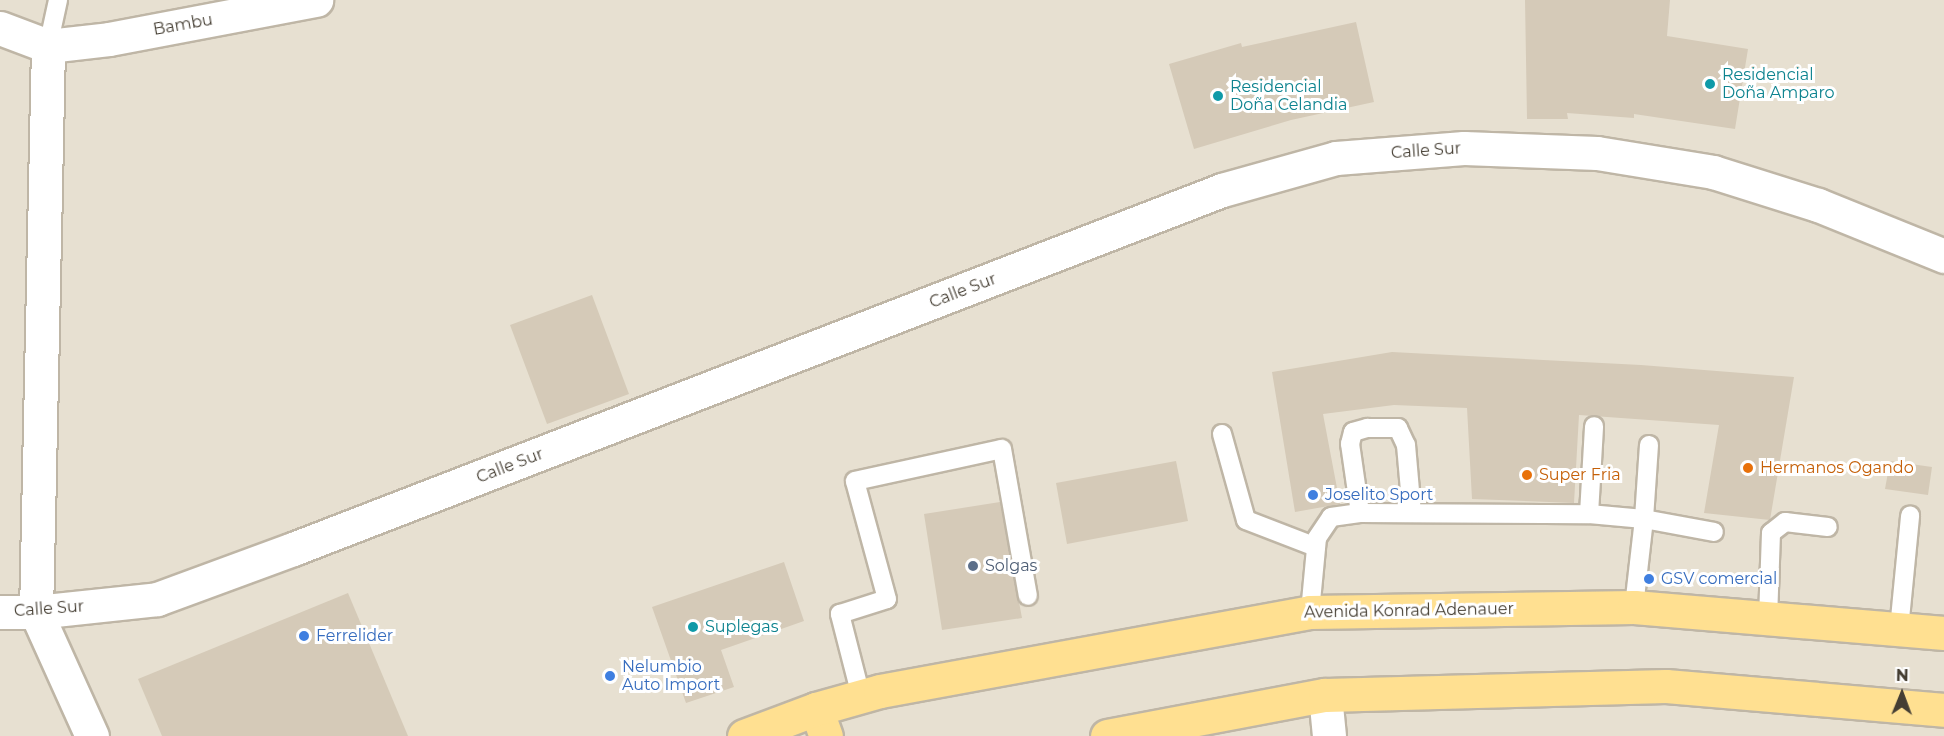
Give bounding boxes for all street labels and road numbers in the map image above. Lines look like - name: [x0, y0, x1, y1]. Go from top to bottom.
- street label: Bambu: [152, 10, 214, 40]
- street label: Calle Sur: [1390, 139, 1462, 163]
- street label: Calle Sur: [927, 269, 999, 313]
- street label: Calle Sur: [474, 444, 546, 488]
- street label: Calle Sur: [13, 597, 85, 621]
- street label: Avenida Konrad Adenauer: [1304, 600, 1514, 622]

